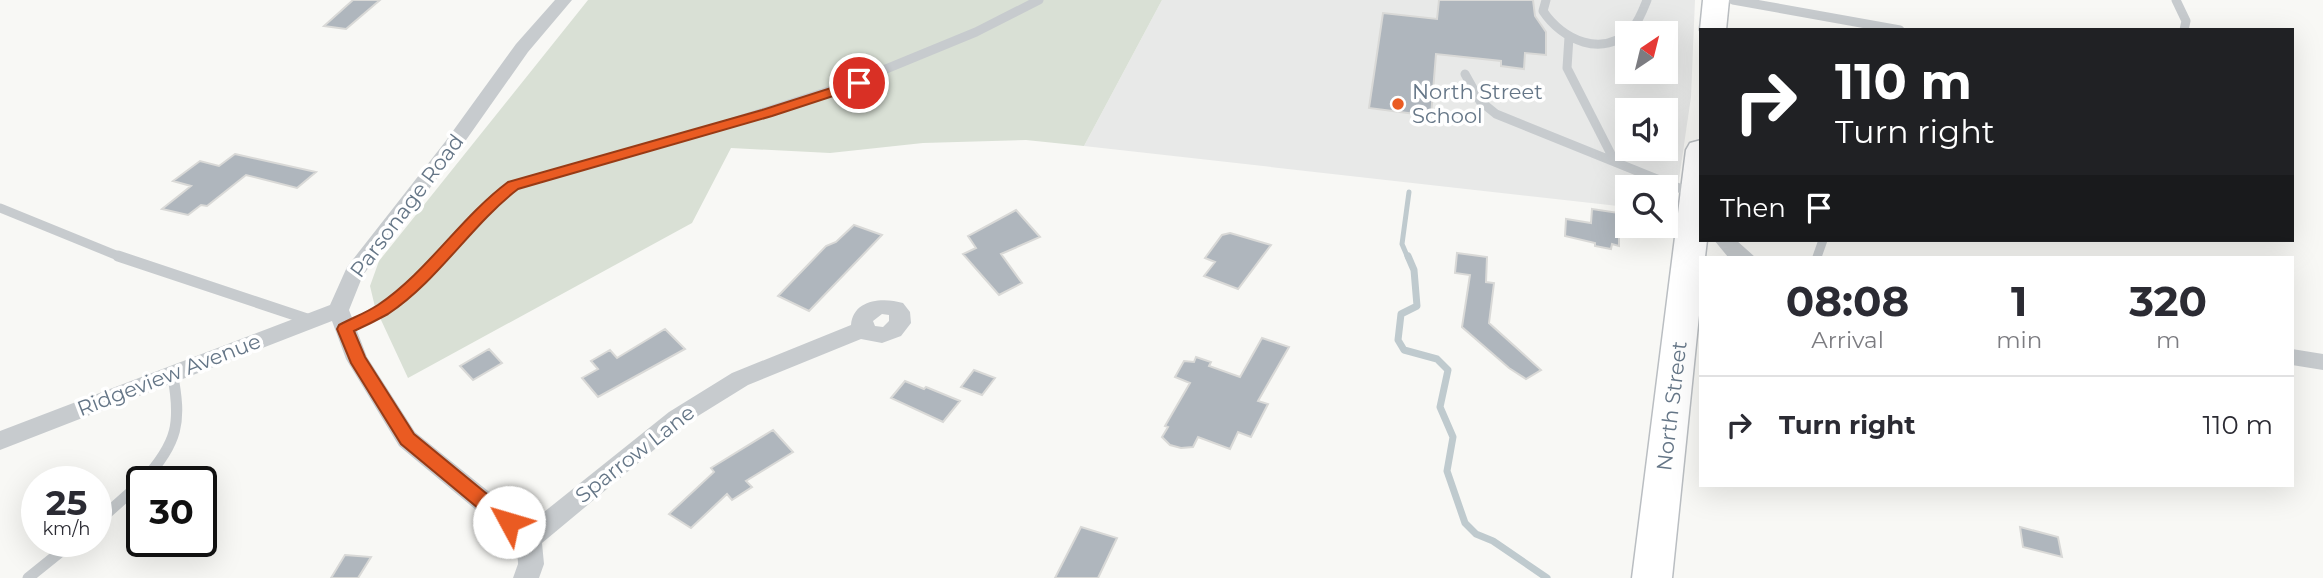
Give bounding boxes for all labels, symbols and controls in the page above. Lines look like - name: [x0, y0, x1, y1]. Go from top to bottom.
- north arrow: [1615, 21, 1678, 84]
- map controls: [1615, 21, 1678, 238]
- text: 110 m: [1835, 52, 1972, 111]
- pin: [829, 53, 889, 113]
- icon: right: [1720, 56, 1811, 147]
- icon: arrive: [840, 64, 878, 102]
- place label: North Street School: [1412, 79, 1543, 128]
- marker: North Street School: [1390, 96, 1406, 112]
- button: sound: [1615, 98, 1678, 161]
- text: Turn right: [1835, 112, 1995, 151]
- street label: Parsonage Road: [345, 129, 469, 282]
- button: search: [1615, 175, 1678, 238]
- icon: arrive: [1800, 189, 1838, 227]
- text: Then: [1720, 192, 1786, 224]
- text: 08:08: [1786, 275, 1909, 327]
- text: 1: [2011, 275, 2027, 327]
- text: 320: [2129, 275, 2207, 327]
- text: Arrival: [1811, 326, 1884, 354]
- text: min: [1996, 326, 2042, 354]
- text: m: [2156, 326, 2180, 354]
- street label: Ridgeview Avenue: [73, 328, 264, 421]
- street label: North Street: [1651, 340, 1692, 472]
- street label: Sparrow Lane: [570, 399, 699, 508]
- icon: right: [1720, 406, 1758, 444]
- text: Turn right: [1779, 409, 1915, 441]
- text: 110 m: [2203, 409, 2273, 441]
- speed limit sign: 30: [126, 466, 217, 557]
- text: 25: [46, 481, 87, 524]
- position arrow: [472, 485, 546, 559]
- text: km/h: [42, 518, 91, 540]

